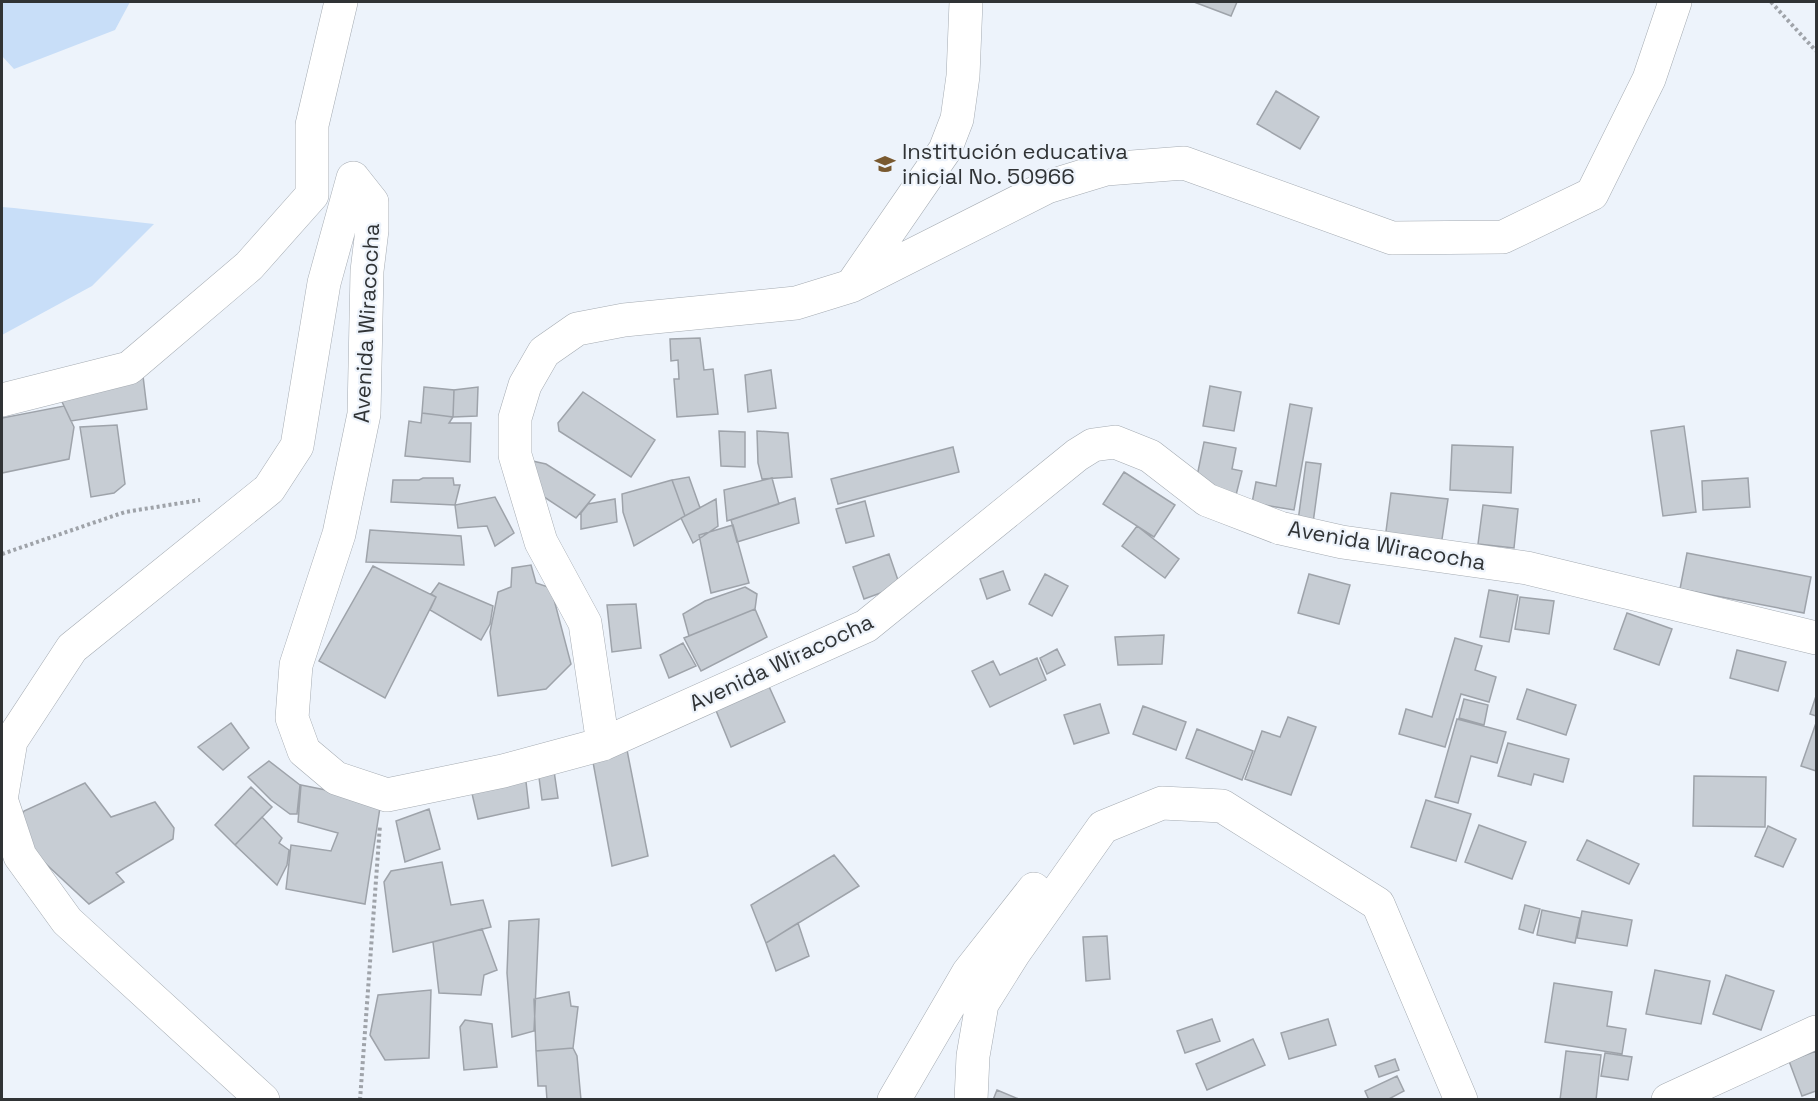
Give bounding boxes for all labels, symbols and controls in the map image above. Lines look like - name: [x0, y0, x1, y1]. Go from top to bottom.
- place label: Institución educativa inicial No. 50966: [902, 137, 1128, 190]
- school or university icon: Institución educativa inicial No. 50966: [873, 152, 897, 176]
- street label: Avenida Wiracocha: [347, 222, 385, 424]
- street label: Avenida Wiracocha: [1286, 514, 1488, 576]
- street label: Avenida Wiracocha: [684, 607, 878, 717]

